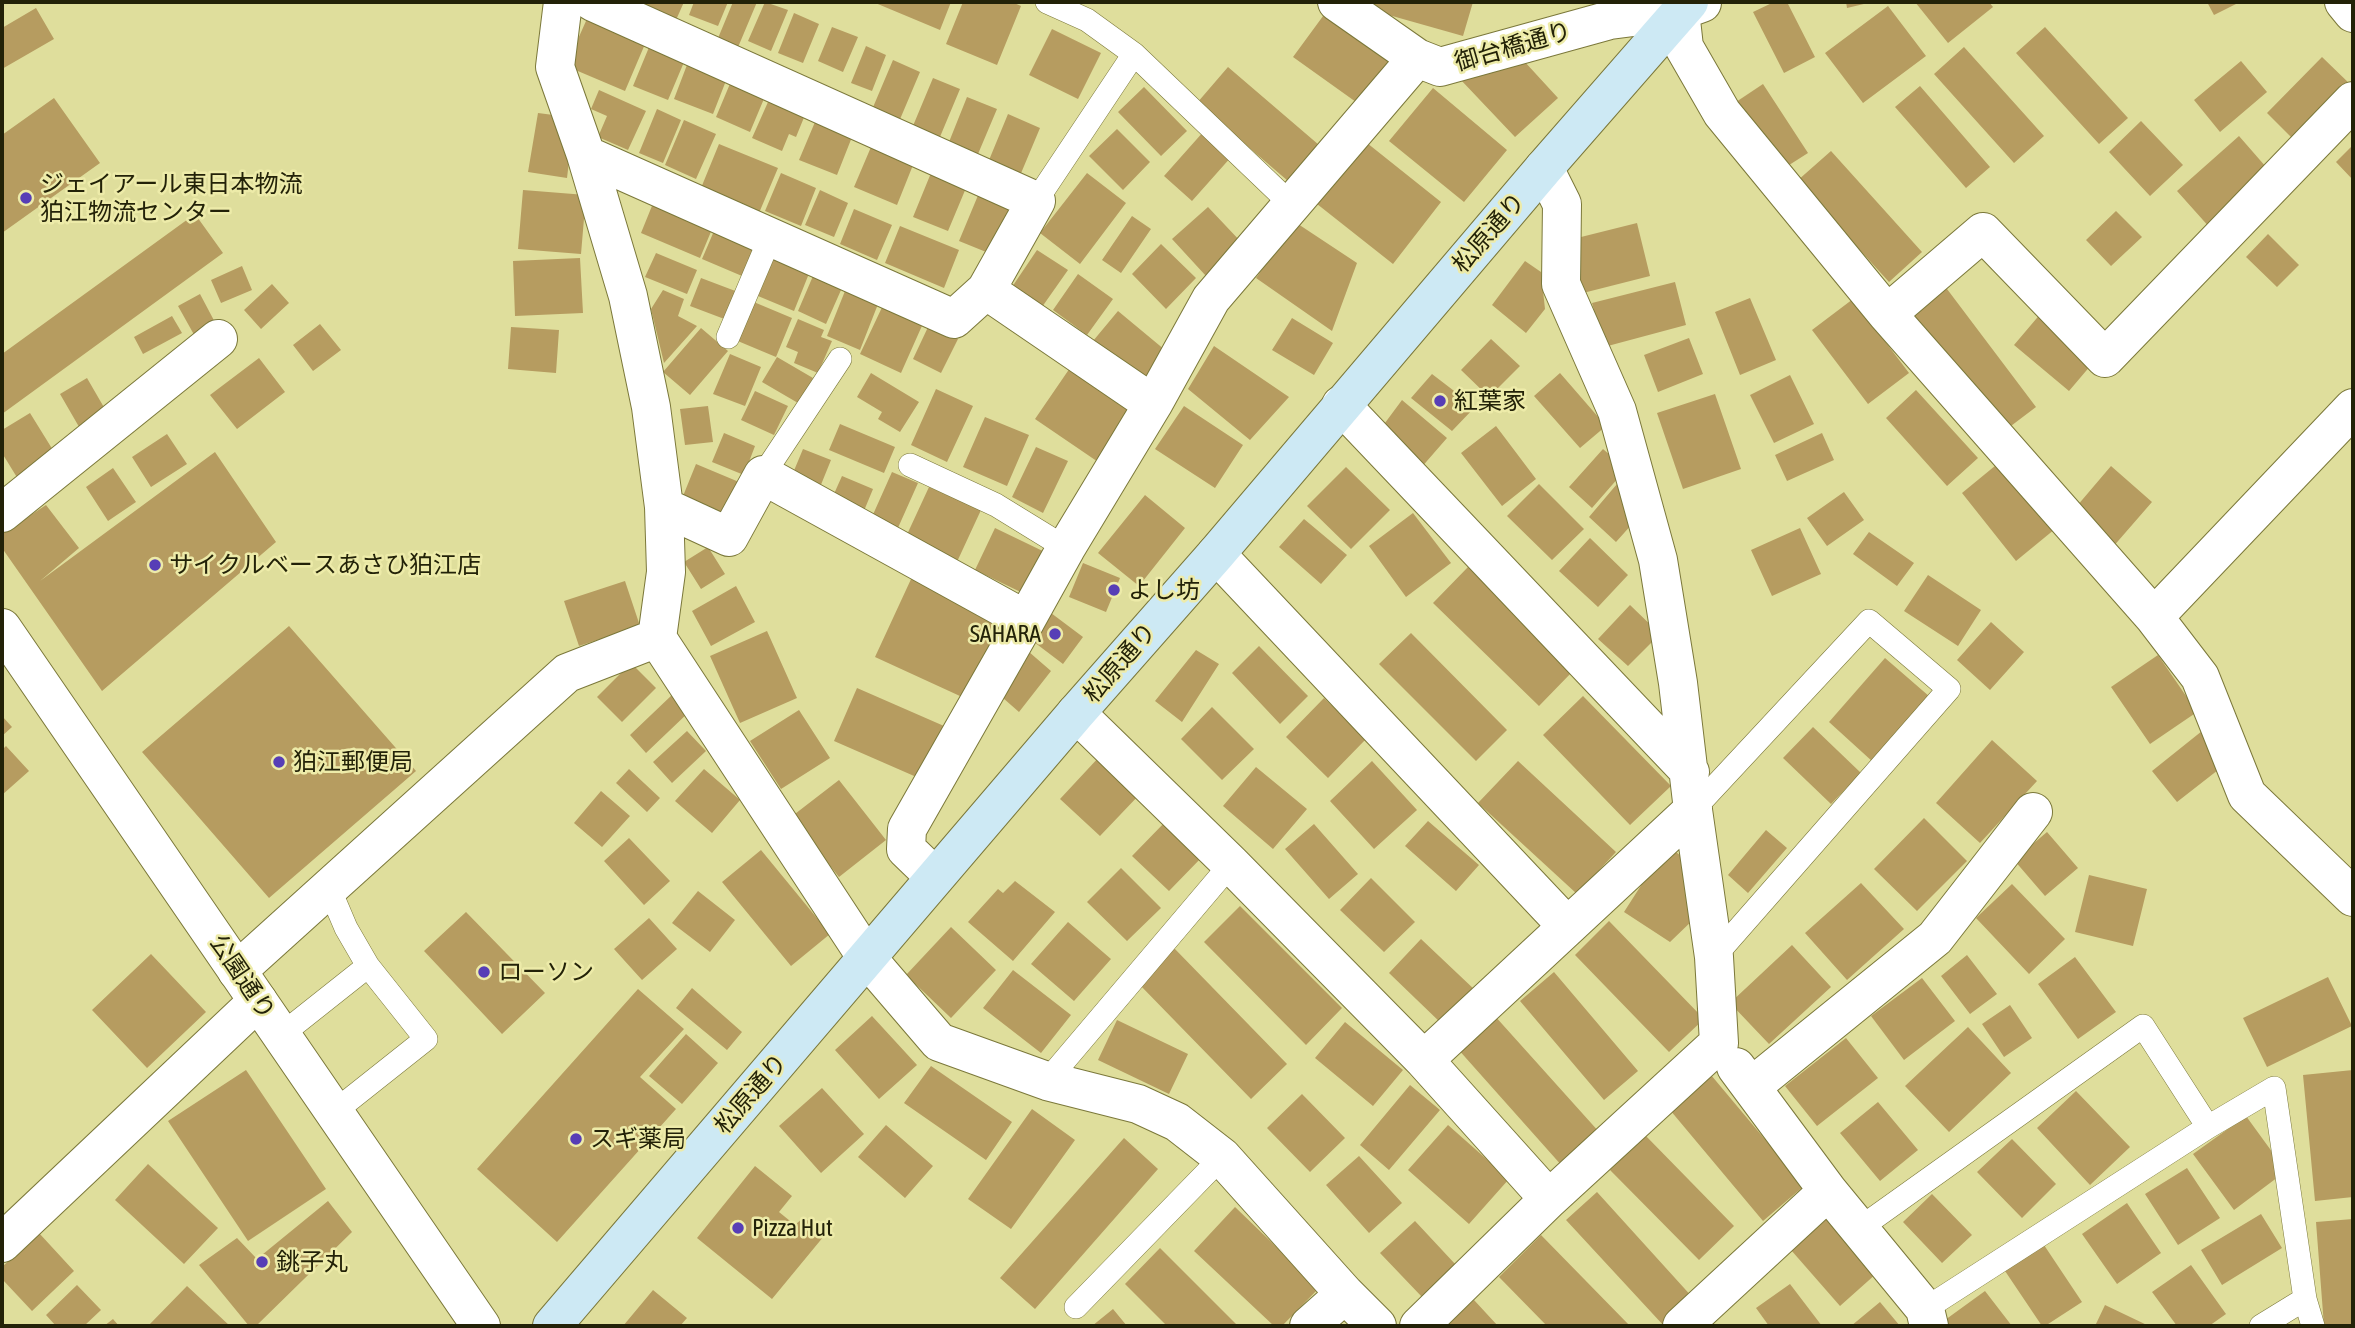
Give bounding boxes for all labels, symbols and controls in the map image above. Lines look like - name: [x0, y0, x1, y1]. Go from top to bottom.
- street label: 御台橋通り: [1451, 17, 1575, 77]
- place label: ジェイアール東日本物流 狛江物流センター: [40, 170, 303, 226]
- street label: 松原通り: [1447, 187, 1531, 279]
- marker: ジェイアール東日本物流 狛江物流センター: [18, 190, 34, 206]
- place label: 紅葉家: [1454, 387, 1526, 415]
- marker: 紅葉家: [1432, 393, 1448, 409]
- place label: サイクルベースあさひ狛江店: [169, 551, 481, 579]
- marker: サイクルベースあさひ狛江店: [147, 557, 163, 573]
- place label: よし坊: [1128, 576, 1200, 604]
- marker: よし坊: [1106, 582, 1122, 598]
- street label: 松原通り: [1078, 617, 1162, 709]
- place label: SAHARA: [970, 620, 1041, 648]
- marker: SAHARA: [1047, 626, 1063, 642]
- place label: 狛江郵便局: [293, 748, 413, 776]
- marker: 狛江郵便局: [271, 754, 287, 770]
- street label: 公園通り: [203, 929, 281, 1025]
- place label: ローソン: [498, 958, 594, 986]
- marker: ローソン: [476, 964, 492, 980]
- street label: 松原通り: [709, 1048, 793, 1140]
- place label: スギ薬局: [590, 1125, 686, 1153]
- marker: スギ薬局: [568, 1131, 584, 1147]
- place label: Pizza Hut: [752, 1214, 833, 1242]
- marker: Pizza Hut: [730, 1220, 746, 1236]
- place label: 銚子丸: [276, 1248, 348, 1276]
- marker: 銚子丸: [254, 1254, 270, 1270]

